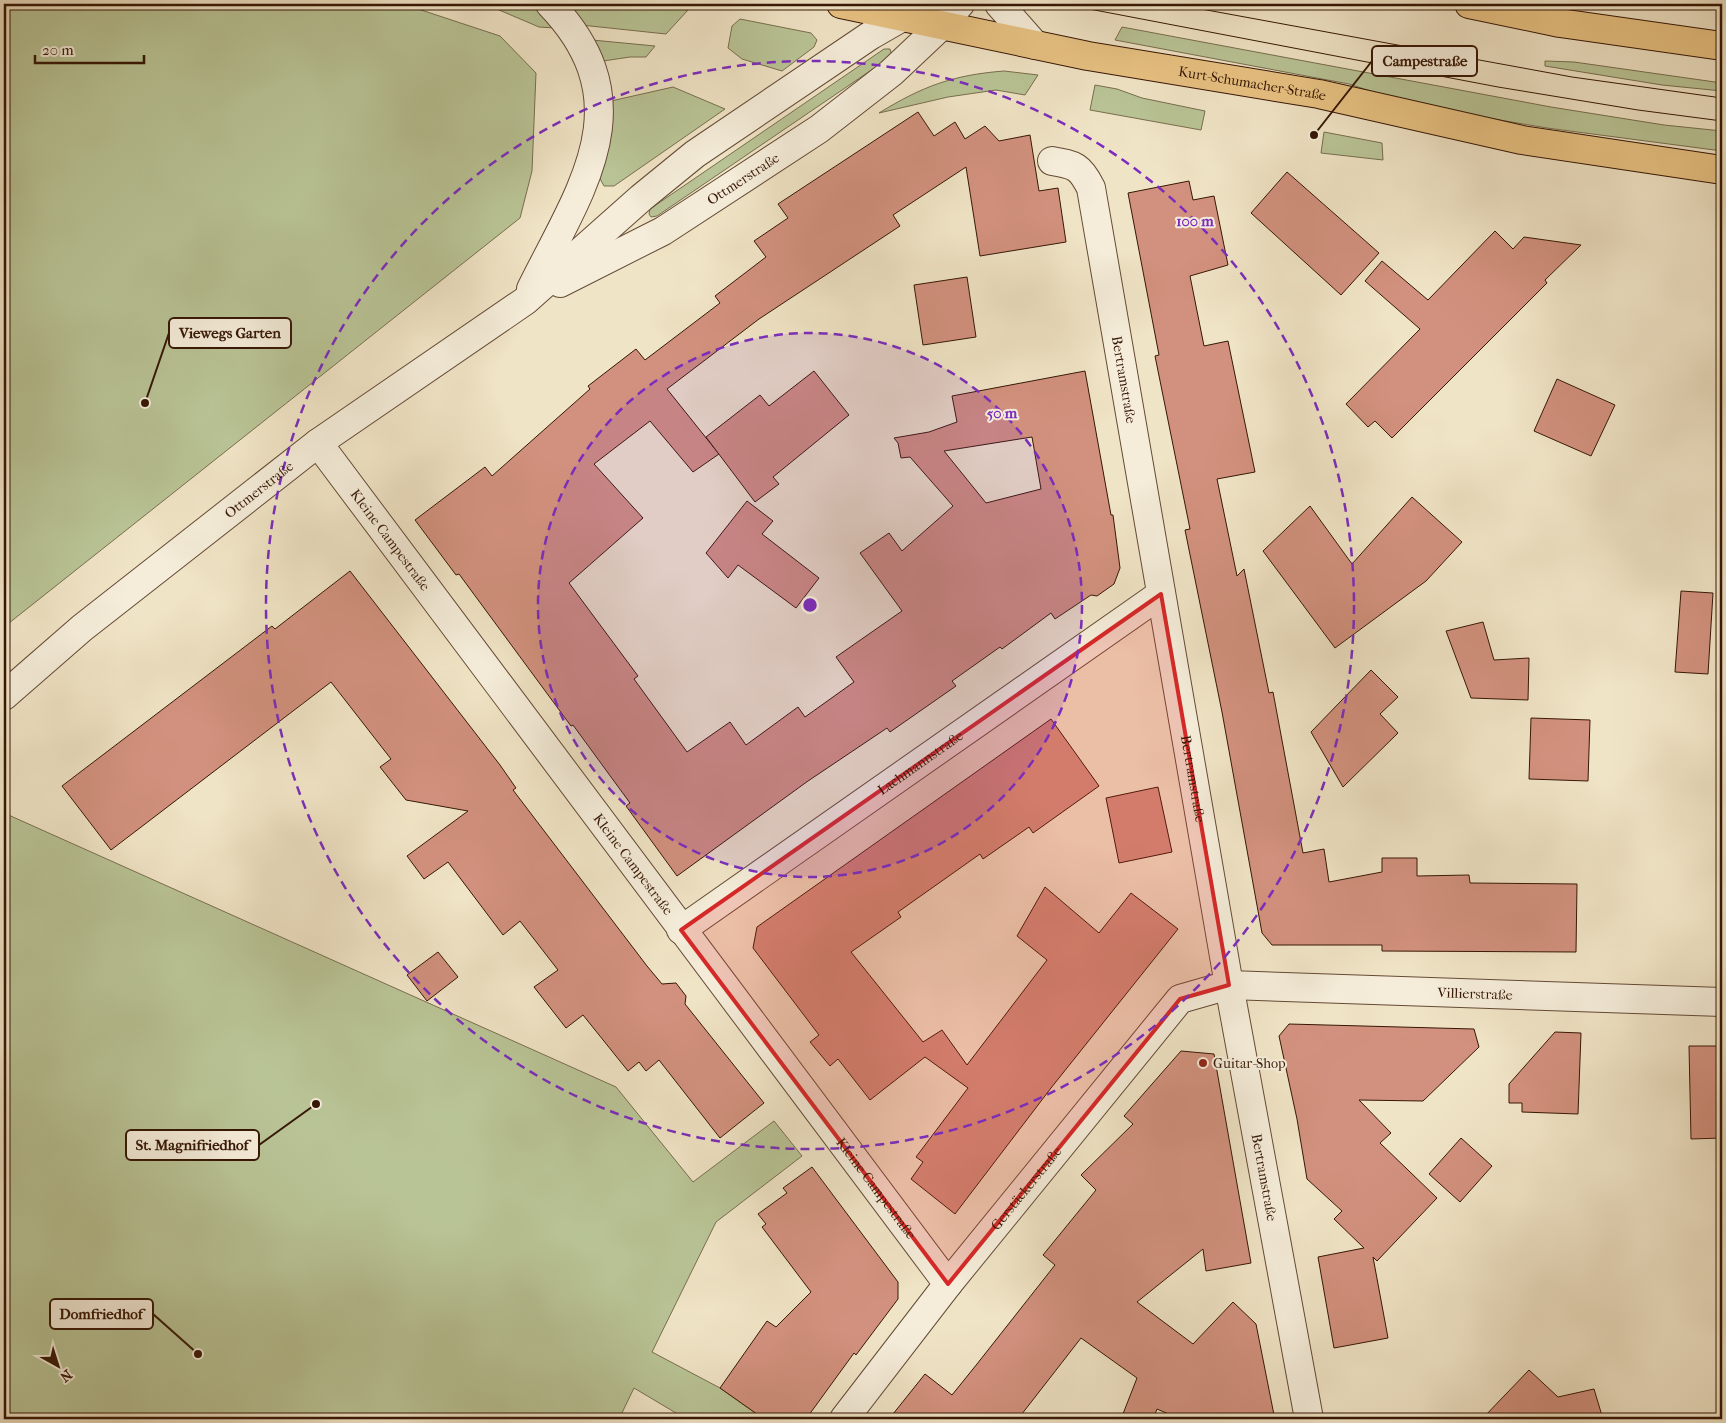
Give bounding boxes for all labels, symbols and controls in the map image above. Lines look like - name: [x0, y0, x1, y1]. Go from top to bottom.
- scale bar: [35, 32, 144, 64]
- text: 20 m: [42, 41, 74, 59]
- callout: Campestraße: [1372, 46, 1477, 76]
- text: Campestraße: [1383, 52, 1468, 70]
- street label: Kurt-Schumacher-Straße: [1177, 63, 1328, 104]
- street label: Ottmerstraße: [704, 149, 782, 208]
- text: 100 m: [1176, 212, 1214, 230]
- callout: Viewegs Garten: [169, 318, 291, 348]
- text: Viewegs Garten: [178, 324, 281, 342]
- street label: Bertramstraße: [1108, 335, 1140, 425]
- text: 50 m: [987, 404, 1018, 422]
- street label: Ottmerstraße: [221, 457, 297, 522]
- street label: Kleine Campestraße: [347, 486, 434, 594]
- centre of rings: [801, 596, 819, 614]
- street label: Lachmannstraße: [874, 727, 966, 798]
- street label: Bertramstraße: [1177, 734, 1209, 824]
- street label: Kleine Campestraße: [590, 810, 677, 918]
- street label: Villierstraße: [1436, 984, 1513, 1003]
- place label: Guitar-Shop: [1213, 1055, 1286, 1072]
- marker: Guitar-Shop: [1197, 1057, 1209, 1069]
- callout: St. Magnifriedhof: [126, 1130, 259, 1160]
- street label: Bertramstraße: [1248, 1132, 1281, 1222]
- street label: Kleine Campestraße: [833, 1134, 920, 1242]
- text: St. Magnifriedhof: [135, 1136, 253, 1154]
- street label: Gerstäckerstraße: [987, 1143, 1065, 1233]
- callout: Domfriedhof: [50, 1299, 153, 1329]
- text: Domfriedhof: [59, 1305, 147, 1323]
- north arrow: [32, 1340, 82, 1390]
- text: N: [56, 1366, 75, 1386]

